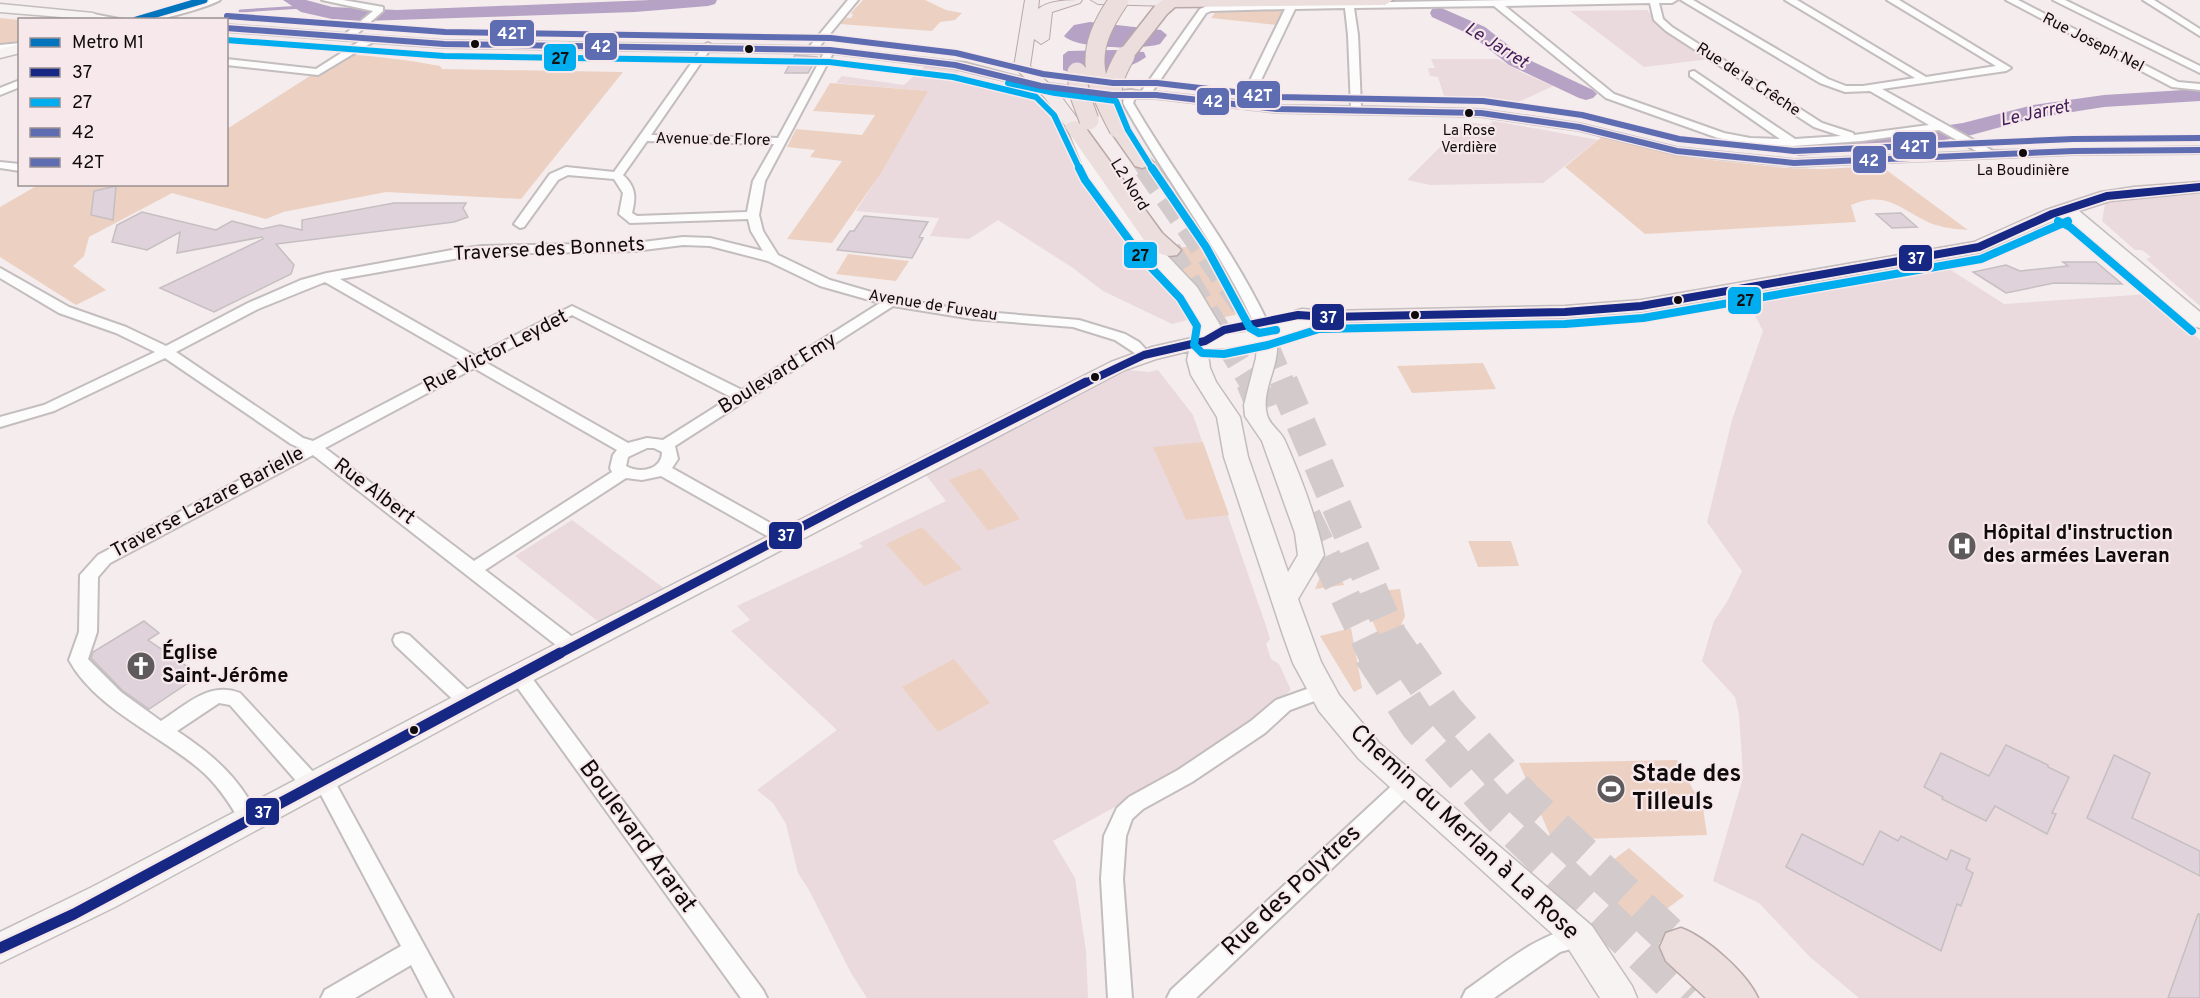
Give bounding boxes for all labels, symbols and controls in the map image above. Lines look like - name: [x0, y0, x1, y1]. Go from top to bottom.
- street label: Rue Joseph Nel: [2039, 9, 2147, 77]
- legend: [18, 18, 228, 186]
- water label: Le Jarret: [1460, 18, 1533, 75]
- line badge: 42T: [489, 19, 535, 47]
- text: 42T: [497, 25, 527, 45]
- text: Metro M1: [72, 32, 144, 55]
- line badge: 42: [584, 32, 618, 61]
- unlabelled marker: [469, 38, 481, 50]
- text: 42: [591, 38, 611, 58]
- street label: Rue de la Crêche: [1692, 39, 1804, 121]
- line badge: 27: [543, 43, 577, 72]
- unlabelled marker: [743, 43, 755, 55]
- text: 27: [551, 50, 569, 70]
- text: 37: [72, 62, 92, 85]
- line badge: 42T: [1236, 80, 1281, 109]
- line badge: 42: [1196, 87, 1230, 116]
- text: 42T: [1243, 87, 1273, 107]
- text: 27: [72, 92, 92, 115]
- text: 42: [1203, 93, 1223, 113]
- water label: Le Jarret: [1998, 95, 2073, 133]
- marker: La Rose Verdière: [1463, 107, 1475, 119]
- text: 42: [72, 122, 94, 145]
- place label: La Rose Verdière: [1441, 122, 1497, 158]
- street label: Avenue de Flore: [655, 129, 771, 151]
- line badge: 42T: [1892, 131, 1937, 160]
- text: 42T: [1900, 138, 1930, 158]
- line badge: 42: [1852, 145, 1887, 174]
- marker: La Boudinière: [2017, 147, 2029, 159]
- text: 42T: [72, 152, 105, 175]
- text: 42: [1859, 152, 1879, 172]
- street label: L2 Nord: [1105, 155, 1153, 215]
- place label: La Boudinière: [1977, 162, 2069, 181]
- street label: Traverse des Bonnets: [453, 232, 645, 268]
- line badge: 27: [1123, 241, 1158, 269]
- line badge: 37: [1898, 244, 1933, 272]
- text: 27: [1131, 247, 1149, 267]
- text: 37: [1907, 250, 1925, 270]
- street label: Avenue de Fuveau: [867, 286, 999, 326]
- line badge: 27: [1727, 286, 1762, 315]
- text: 27: [1736, 292, 1754, 312]
- unlabelled marker: [1672, 294, 1684, 306]
- line badge: 37: [1311, 303, 1345, 331]
- street label: Rue Victor Leydet: [419, 304, 573, 400]
- text: 37: [1319, 309, 1337, 329]
- unlabelled marker: [1409, 309, 1421, 321]
- street label: Boulevard Emy: [714, 327, 842, 421]
- unlabelled marker: [1089, 371, 1101, 383]
- street label: Traverse Lazare Barielle: [107, 441, 309, 565]
- street label: Rue Albert: [328, 453, 420, 531]
- line badge: 37: [768, 521, 803, 550]
- place label: Hôpital d'instruction des armées Laveran: [1983, 521, 2173, 570]
- text: 37: [777, 527, 795, 547]
- hospital icon: Hôpital d'instruction des armées Laveran: [1946, 530, 1978, 562]
- place label: Église Saint-Jérôme: [162, 639, 288, 690]
- church icon: Église Saint-Jérôme: [125, 650, 157, 682]
- street label: Chemin du Merlan à La Rose: [1343, 719, 1585, 947]
- unlabelled marker: [408, 724, 420, 736]
- street label: Boulevard Ararat: [572, 755, 702, 919]
- place label: Stade des Tilleuls: [1632, 760, 1741, 818]
- sports icon: Stade des Tilleuls: [1595, 773, 1627, 805]
- line badge: 37: [245, 797, 280, 826]
- text: 37: [254, 804, 272, 824]
- street label: Rue des Polytres: [1216, 819, 1368, 963]

